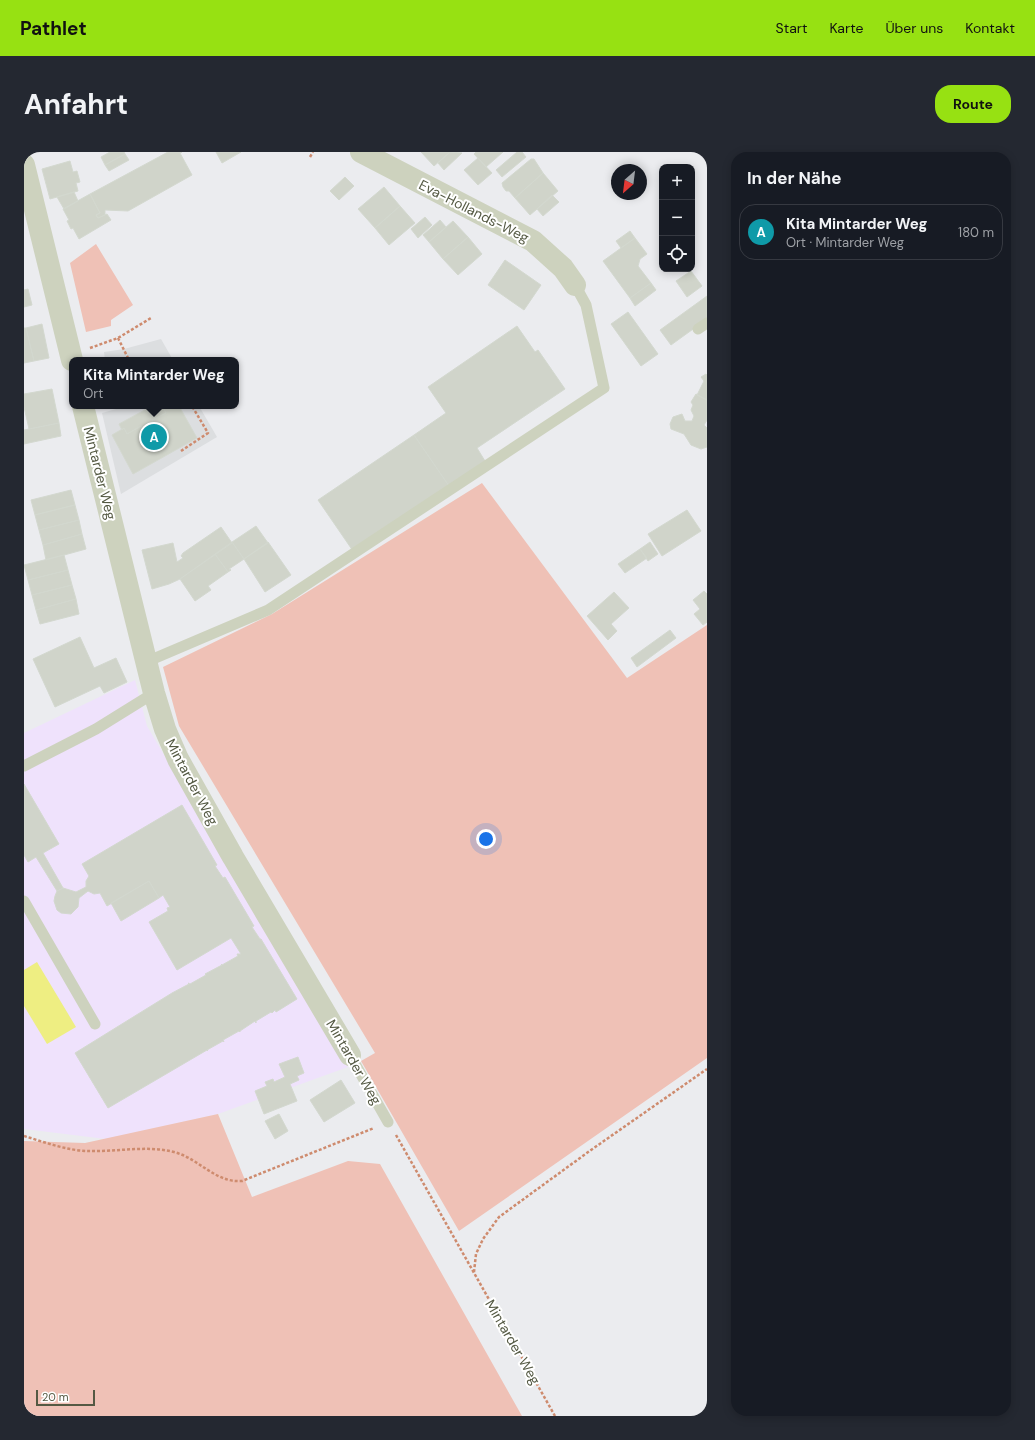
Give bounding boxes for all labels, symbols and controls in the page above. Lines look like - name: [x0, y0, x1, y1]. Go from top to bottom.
- text: Pathlet: [20, 16, 87, 41]
- text: Start: [776, 19, 807, 37]
- text: Karte: [829, 19, 863, 37]
- text: Über uns: [885, 19, 943, 37]
- text: Kontakt: [965, 19, 1015, 37]
- button: Route: [935, 85, 1011, 123]
- text: Anfahrt: [24, 86, 128, 123]
- north arrow: [611, 164, 647, 200]
- map controls: [659, 164, 695, 272]
- button: +: [659, 164, 695, 200]
- text: In der Nähe: [747, 167, 842, 189]
- street label: Eva-Hollands-Weg: [416, 175, 532, 247]
- button: −: [659, 200, 695, 236]
- text: Kita Mintarder Weg: [786, 214, 927, 234]
- text: A: [756, 224, 766, 241]
- text: 180 m: [958, 224, 994, 241]
- text: Ort · Mintarder Weg: [786, 234, 904, 251]
- button: locate: [659, 236, 695, 272]
- popup: [69, 357, 239, 409]
- text: Kita Mintarder Weg: [83, 365, 225, 385]
- text: Ort: [83, 385, 103, 402]
- pin: A: [141, 422, 167, 452]
- street label: Mintarder Weg: [80, 425, 120, 522]
- street label: Mintarder Weg: [162, 736, 222, 828]
- your location: [476, 829, 496, 849]
- street label: Mintarder Weg: [322, 1016, 386, 1108]
- street label: Mintarder Weg: [481, 1296, 545, 1388]
- scale bar: [36, 1388, 95, 1407]
- text: 20 m: [42, 1390, 68, 1404]

